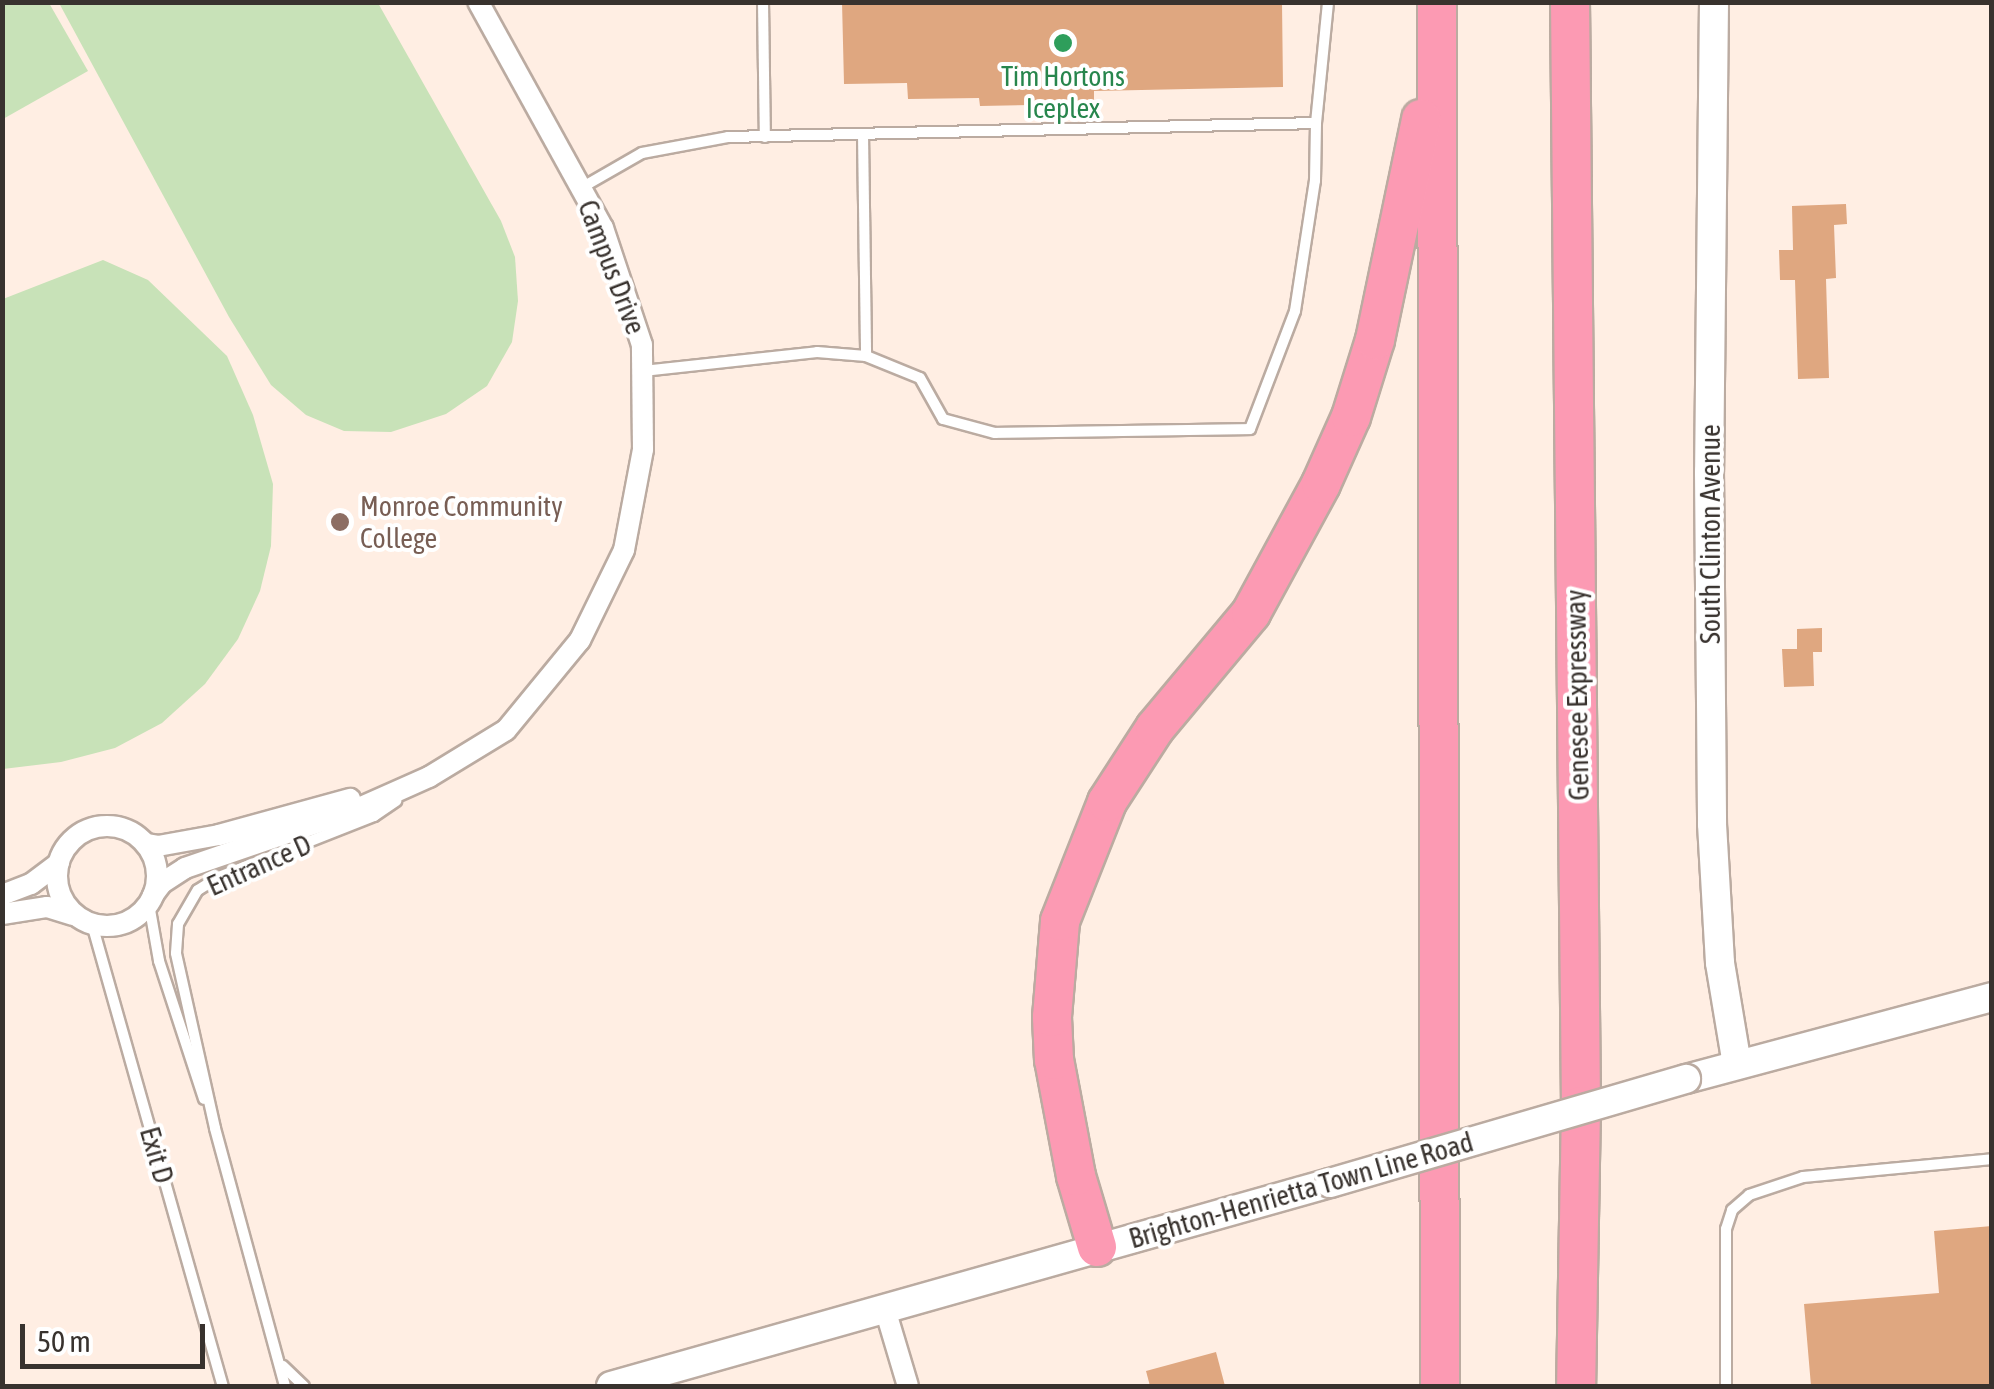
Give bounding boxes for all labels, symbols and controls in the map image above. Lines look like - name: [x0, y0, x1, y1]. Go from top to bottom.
- marker: Tim Hortons Iceplex: [1052, 32, 1074, 54]
- place label: Tim Hortons Iceplex: [1001, 59, 1125, 125]
- street label: Campus Drive: [571, 195, 653, 339]
- street label: South Clinton Avenue: [1693, 424, 1727, 644]
- place label: Monroe Community College: [360, 489, 563, 555]
- marker: Monroe Community College: [329, 511, 351, 533]
- street label: Genesee Expressway: [1558, 589, 1596, 801]
- street label: Entrance D: [202, 827, 316, 903]
- street label: Exit D: [133, 1123, 181, 1187]
- street label: Brighton-Henrietta Town Line Road: [1125, 1125, 1477, 1255]
- scale bar: [25, 1304, 210, 1366]
- text: 50 m: [37, 1324, 91, 1358]

